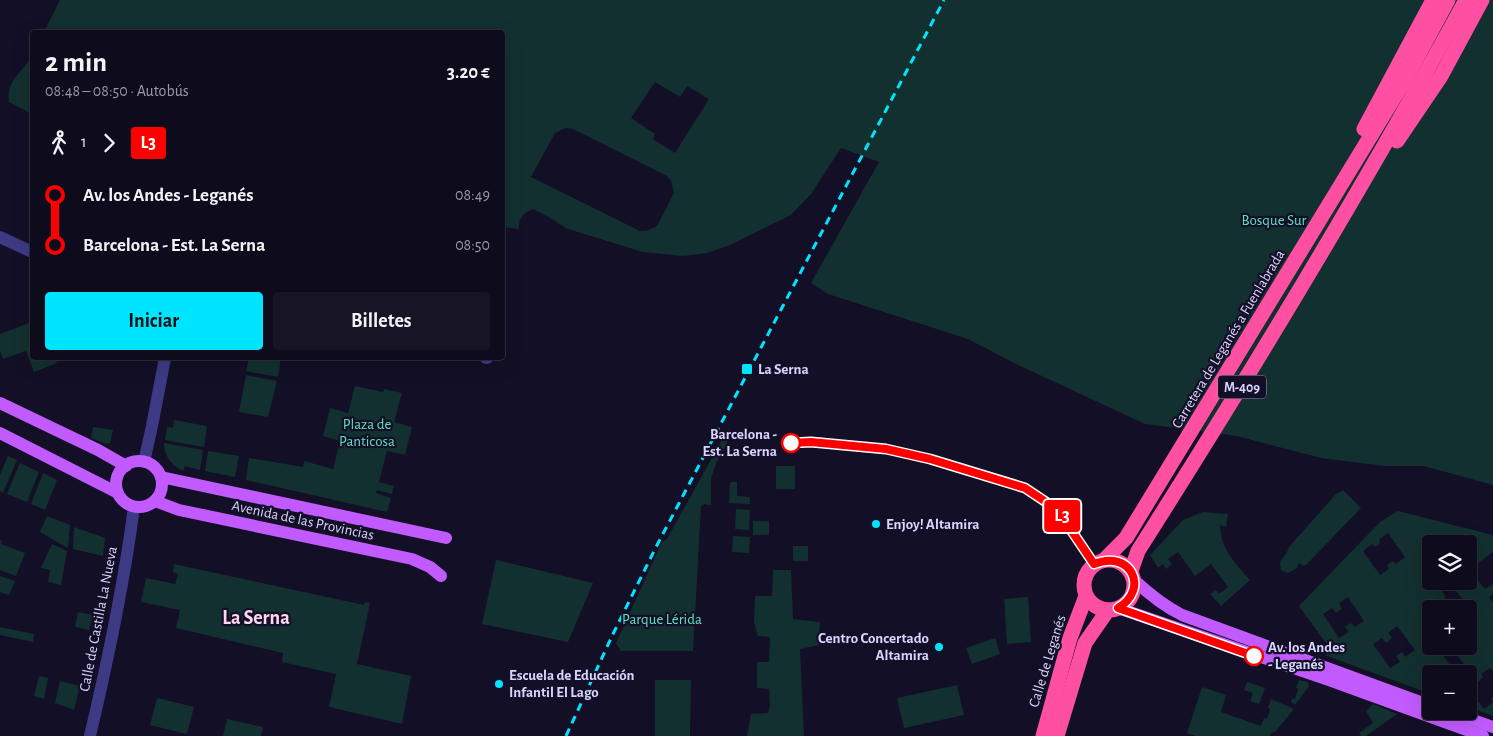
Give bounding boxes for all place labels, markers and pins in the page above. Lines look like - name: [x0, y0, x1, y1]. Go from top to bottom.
- marker: La Serna: [740, 362, 754, 376]
- place label: La Serna: [758, 362, 809, 377]
- place label: Barcelona - Est. La Serna: [702, 427, 777, 459]
- marker: Barcelona - Est. La Serna: [781, 433, 801, 453]
- place label: Enjoy! Altamira: [886, 517, 979, 532]
- marker: Enjoy! Altamira: [870, 518, 882, 530]
- place label: Centro Concertado Altamira: [818, 631, 929, 663]
- place label: Av. los Andes - Leganés: [1268, 640, 1345, 672]
- marker: Centro Concertado Altamira: [933, 641, 945, 653]
- marker: Av. los Andes - Leganés: [1244, 646, 1264, 666]
- place label: Escuela de Educación Infantil El Lago: [509, 668, 635, 700]
- marker: Escuela de Educación Infantil El Lago: [493, 678, 505, 690]

